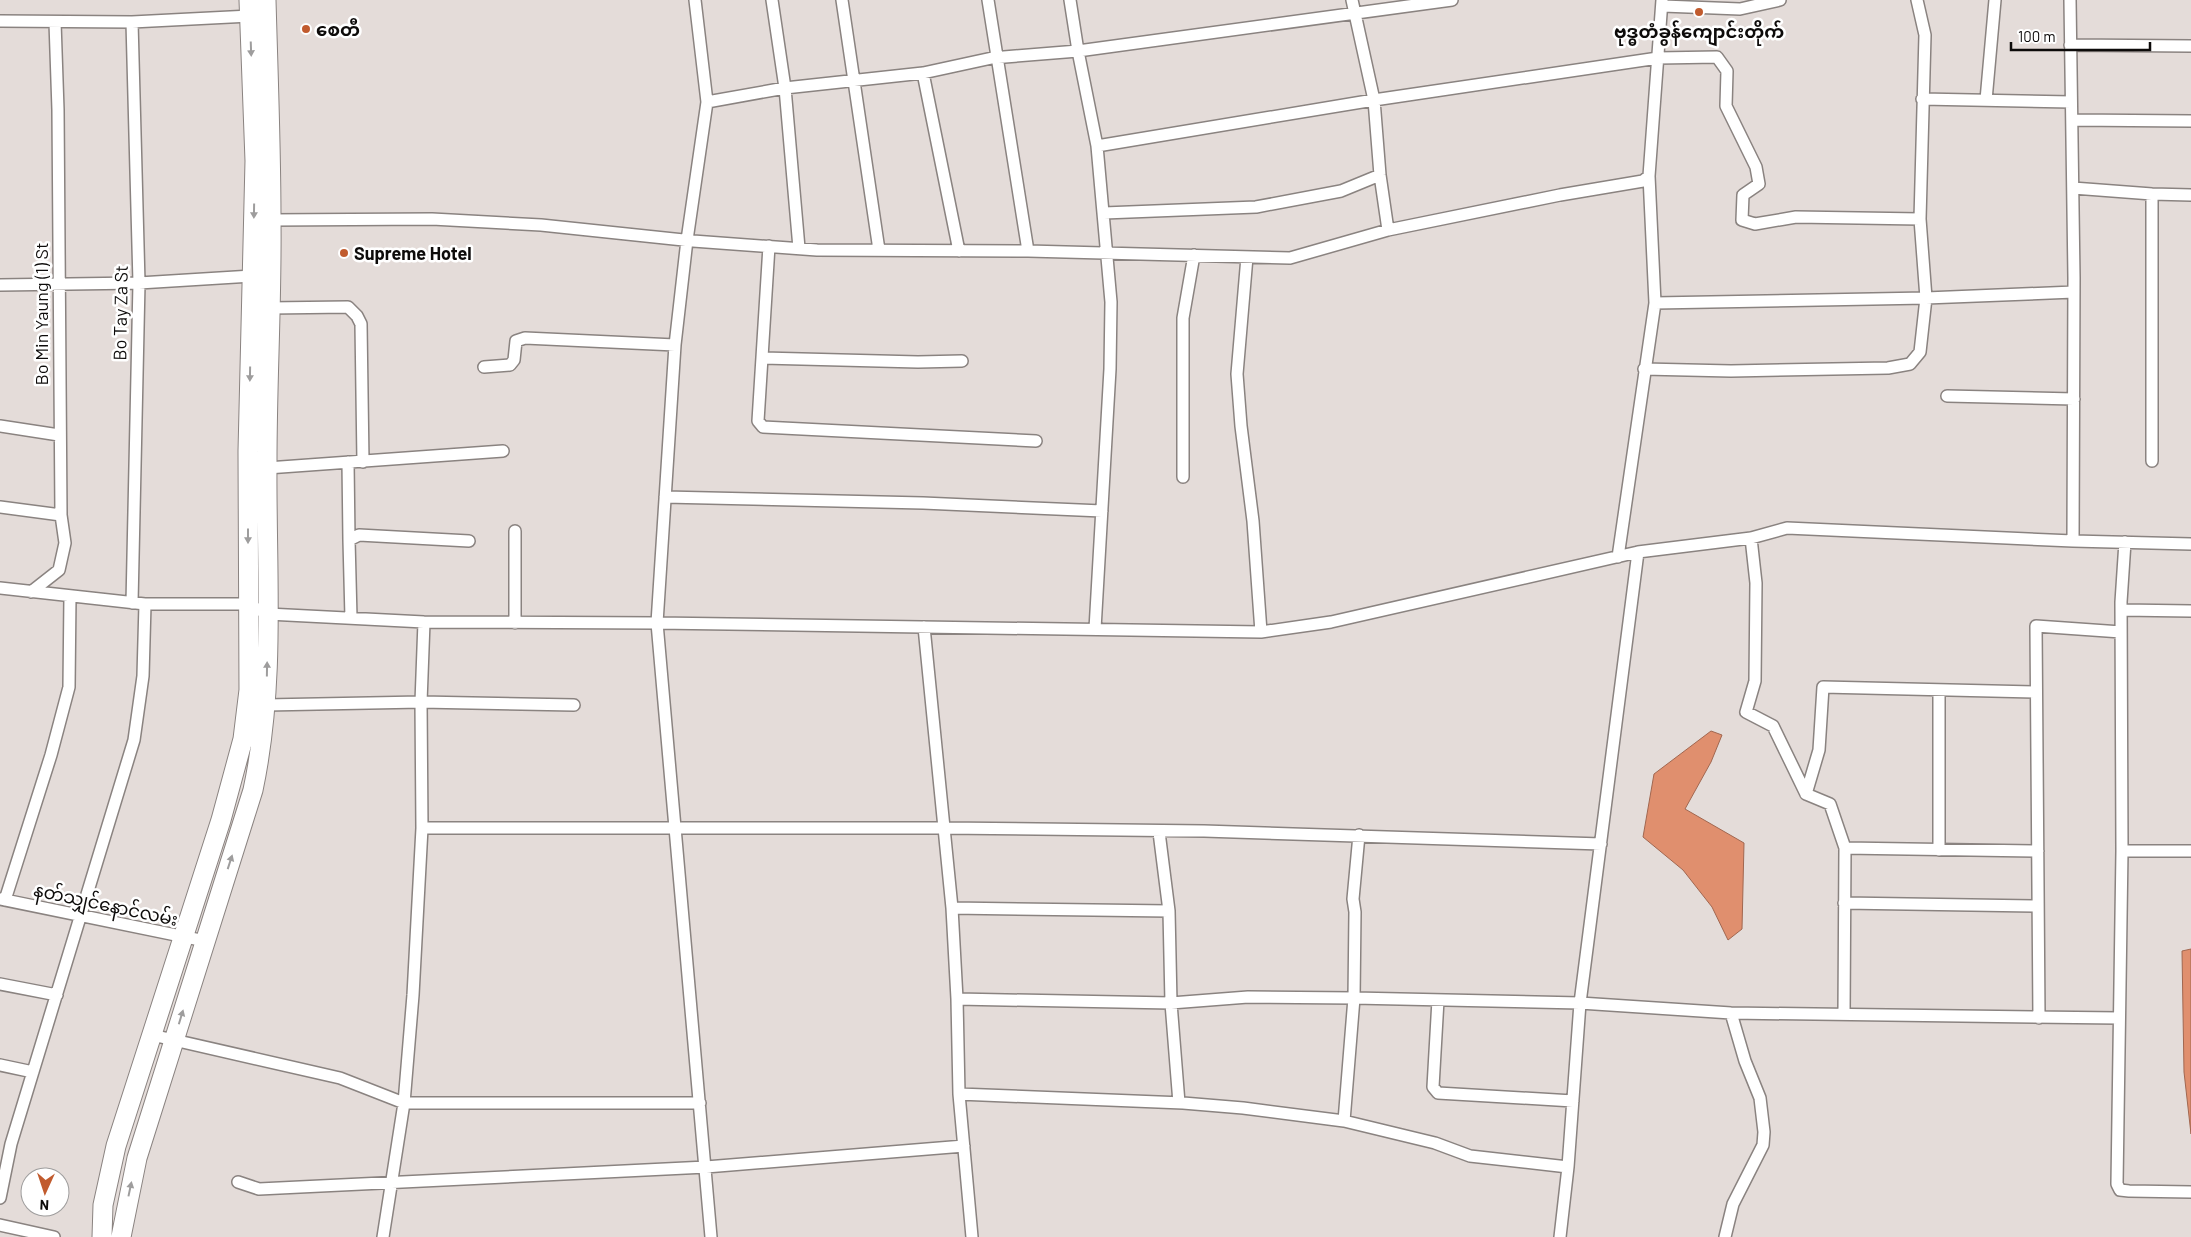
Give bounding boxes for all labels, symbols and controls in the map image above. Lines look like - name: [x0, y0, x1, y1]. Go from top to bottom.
- marker: ဗုဒ္ဓတံခွန်ကျောင်းတိုက်: [1693, 6, 1705, 18]
- place label: စေတီ: [316, 18, 360, 40]
- place label: ဗုဒ္ဓတံခွန်ကျောင်းတိုက်: [1614, 20, 1784, 47]
- scale bar: [2011, 20, 2150, 52]
- marker: စေတီ: [300, 23, 312, 35]
- text: 100 m: [2018, 27, 2056, 45]
- one-way arrow: [247, 41, 255, 57]
- one-way arrow: [249, 203, 257, 219]
- place label: Supreme Hotel: [354, 242, 472, 264]
- street label: Bo Min Yaung (1) St: [30, 243, 52, 386]
- marker: Supreme Hotel: [338, 247, 350, 259]
- street label: Bo Tay Za St: [108, 265, 132, 361]
- one-way arrow: [246, 366, 254, 382]
- one-way arrow: [244, 528, 252, 544]
- one-way arrow: [263, 661, 271, 677]
- one-way arrow: [227, 854, 235, 869]
- street label: နတ်သျှင်နောင်လမ်း: [31, 877, 180, 935]
- one-way arrow: [178, 1009, 186, 1024]
- north arrow: [20, 1167, 70, 1217]
- one-way arrow: [127, 1181, 135, 1197]
- text: N: [39, 1197, 49, 1214]

